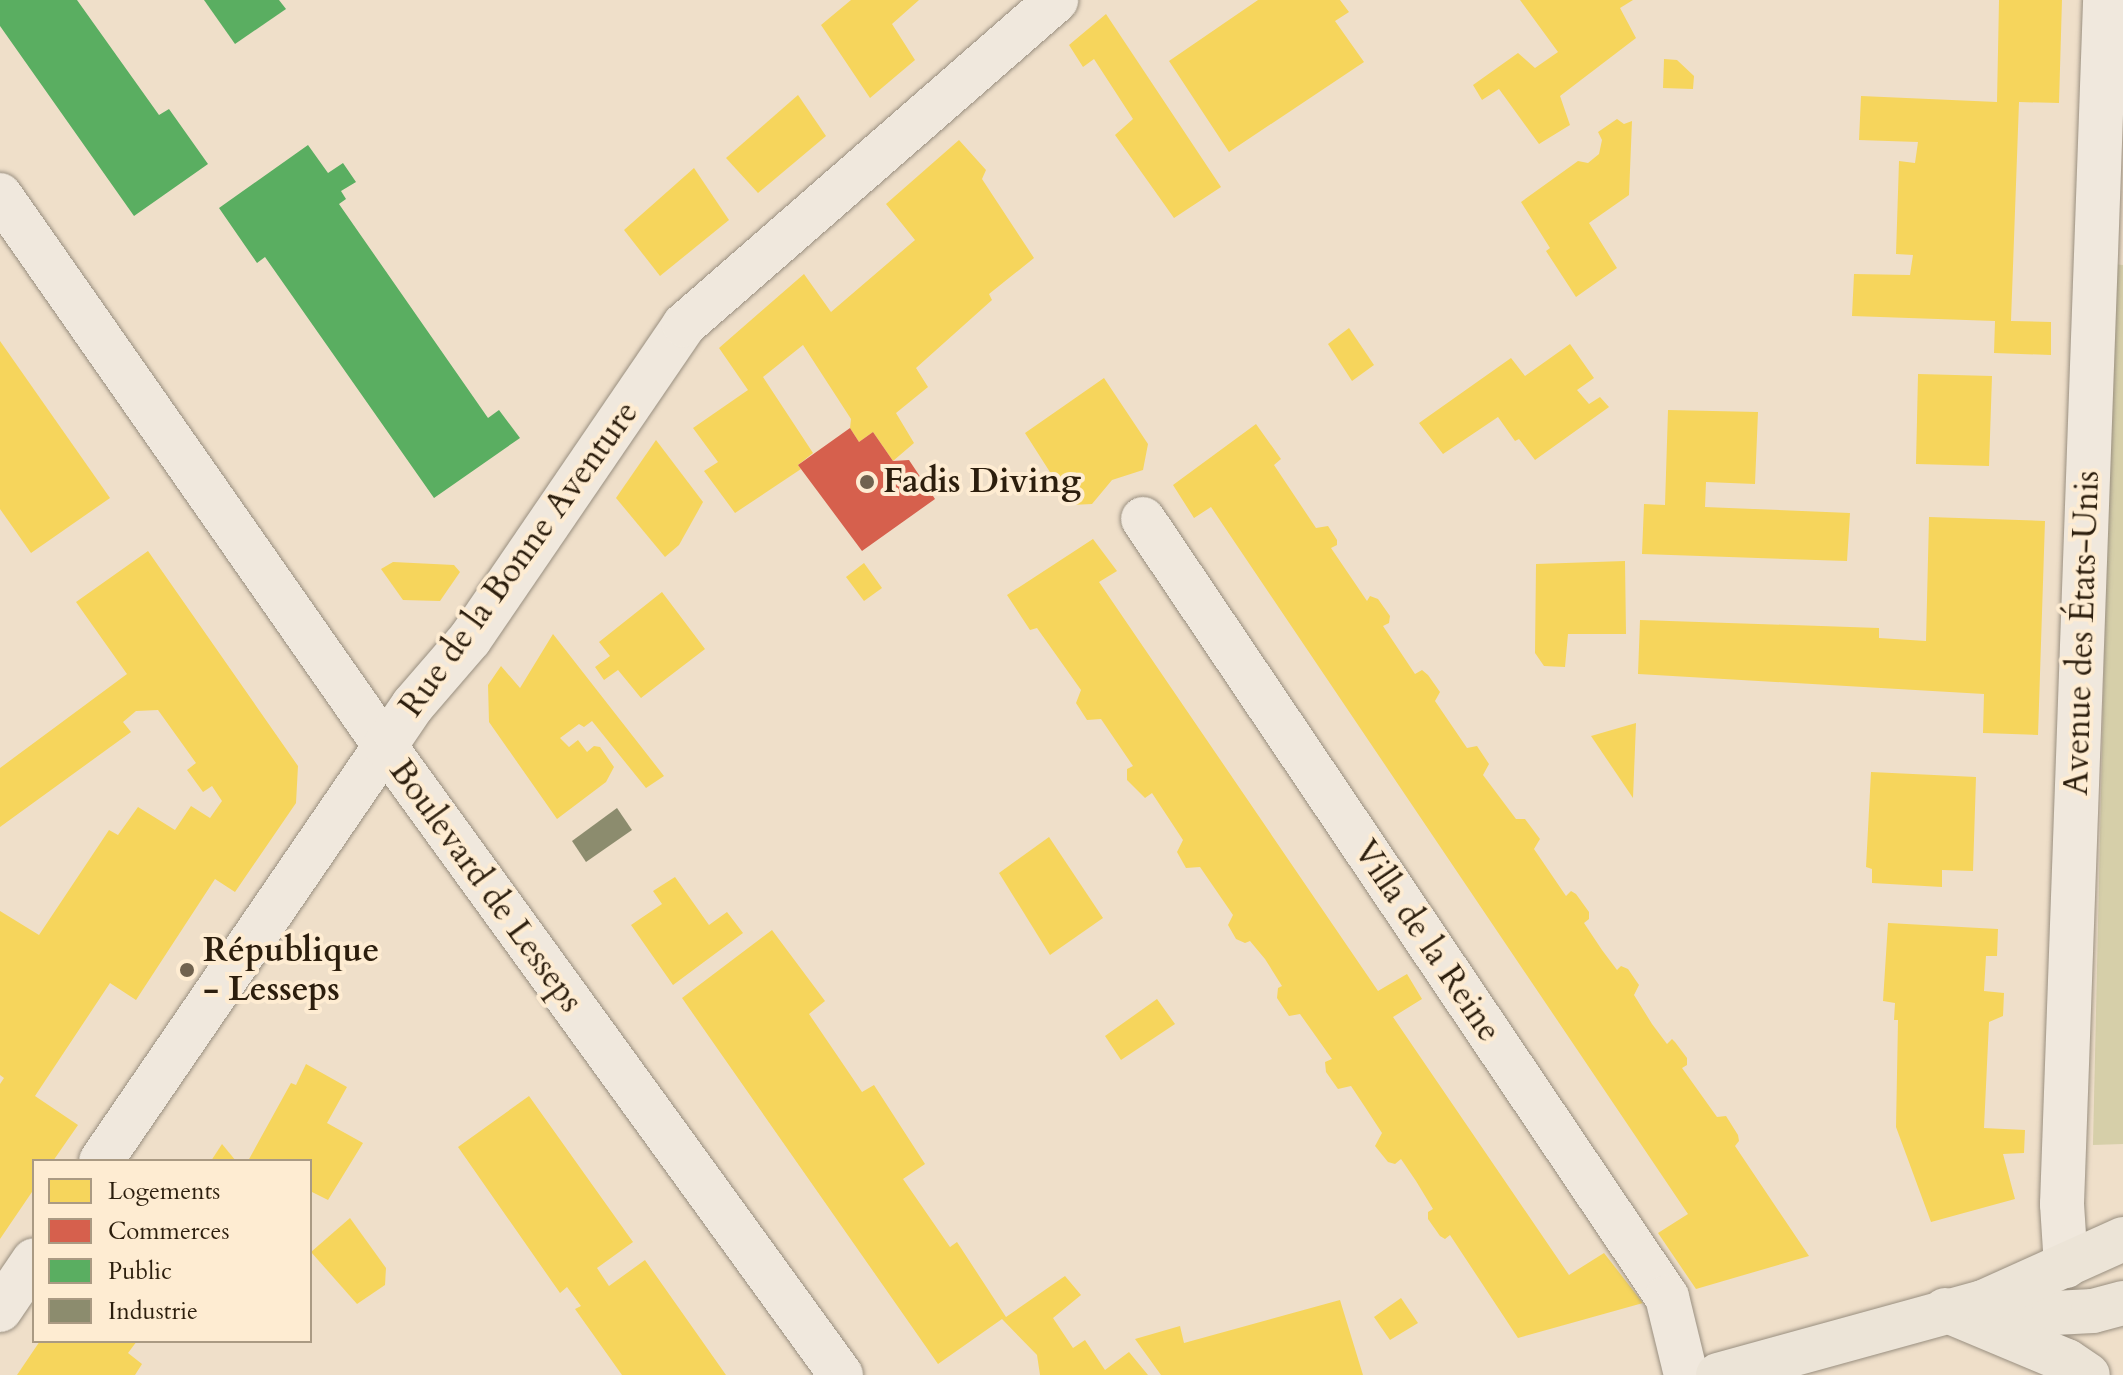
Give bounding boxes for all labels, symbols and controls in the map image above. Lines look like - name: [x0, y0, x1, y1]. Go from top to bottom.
- street label: Rue de la Bonne Aventure: [391, 393, 647, 725]
- place label: Fadis Diving: [883, 462, 1081, 502]
- street label: Avenue des États-Unis: [2056, 470, 2108, 796]
- marker: Fadis Diving: [858, 473, 876, 491]
- street label: Boulevard de Lesseps: [381, 752, 591, 1020]
- street label: Villa de la Reine: [1345, 833, 1509, 1049]
- place label: République - Lesseps: [203, 930, 379, 1010]
- marker: République - Lesseps: [178, 961, 196, 979]
- legend: [32, 1159, 312, 1343]
- text: Logements: [108, 1175, 220, 1208]
- text: Commerces: [108, 1215, 229, 1248]
- text: Public: [108, 1255, 172, 1288]
- text: Industrie: [108, 1295, 198, 1328]

